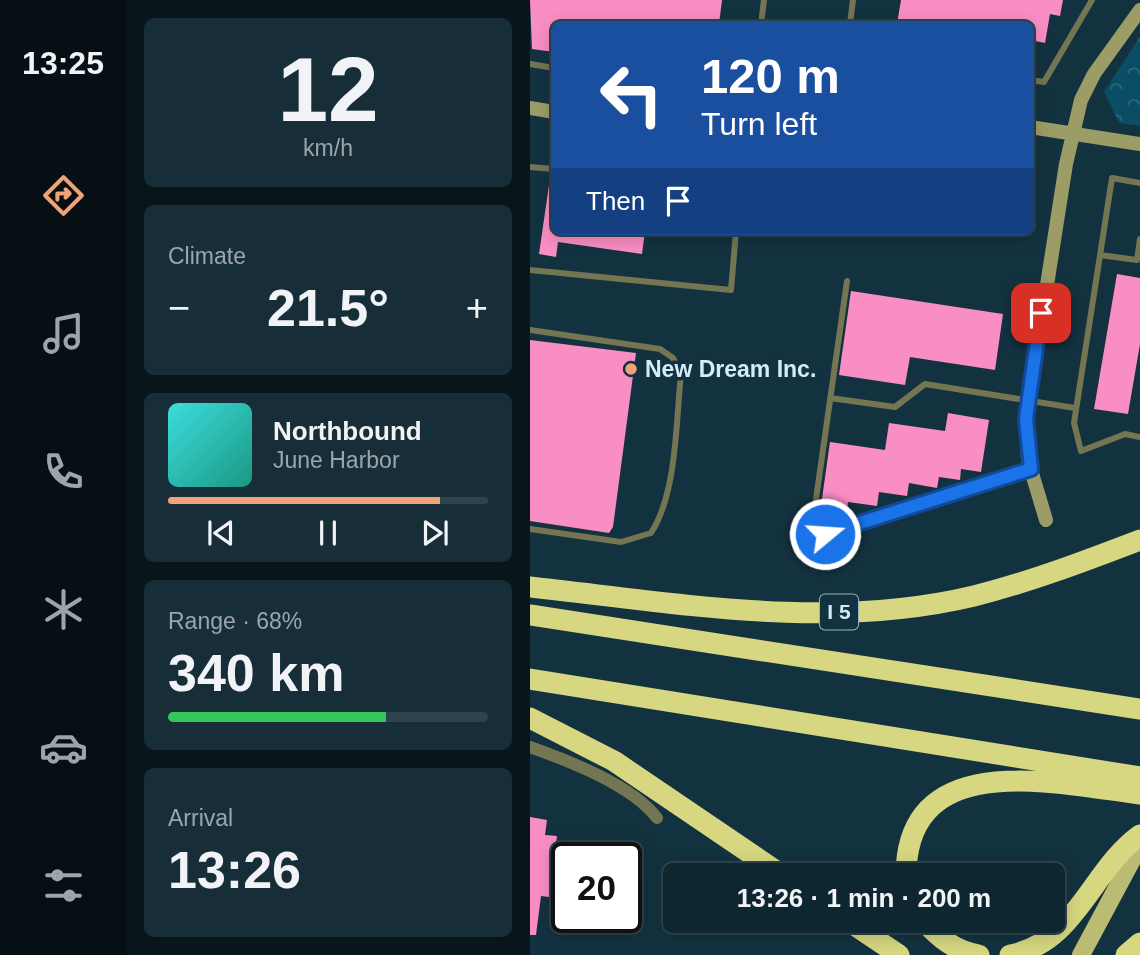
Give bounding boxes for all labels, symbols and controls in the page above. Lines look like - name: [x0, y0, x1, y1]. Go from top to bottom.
- text: 12: [277, 39, 379, 140]
- text: 13:25: [22, 45, 104, 81]
- icon: left: [586, 49, 677, 140]
- text: 120 m: [701, 49, 840, 103]
- text: Turn left: [701, 106, 817, 142]
- text: km/h: [303, 135, 353, 161]
- icon: directions: [39, 171, 88, 220]
- icon: arrive: [659, 182, 697, 220]
- text: Then: [586, 186, 645, 216]
- text: Climate: [168, 243, 246, 269]
- text: 21.5°: [267, 279, 389, 337]
- pin: [1011, 283, 1071, 343]
- text: −: [168, 287, 190, 329]
- text: +: [466, 287, 488, 329]
- icon: arrive: [1022, 294, 1060, 332]
- icon: music: [39, 309, 88, 358]
- place label: New Dream Inc.: [645, 356, 816, 382]
- marker: New Dream Inc.: [623, 361, 639, 377]
- text: Northbound: [273, 416, 422, 446]
- icon: phone: [39, 447, 88, 496]
- text: June Harbor: [273, 447, 400, 473]
- position arrow: [788, 497, 862, 571]
- icon: previous: [202, 514, 240, 552]
- icon: pause: [309, 514, 347, 552]
- icon: next: [416, 514, 454, 552]
- icon: climate: [39, 585, 88, 634]
- road number: I 5: [820, 594, 858, 630]
- text: Range · 68%: [168, 608, 302, 634]
- text: 340 km: [168, 644, 344, 702]
- icon: car: [39, 723, 88, 772]
- text: Arrival: [168, 805, 233, 831]
- text: 13:26: [168, 841, 301, 899]
- speed limit sign: 20: [551, 842, 642, 933]
- icon: filters: [39, 861, 88, 910]
- text: 13:26 · 1 min · 200 m: [737, 883, 991, 913]

